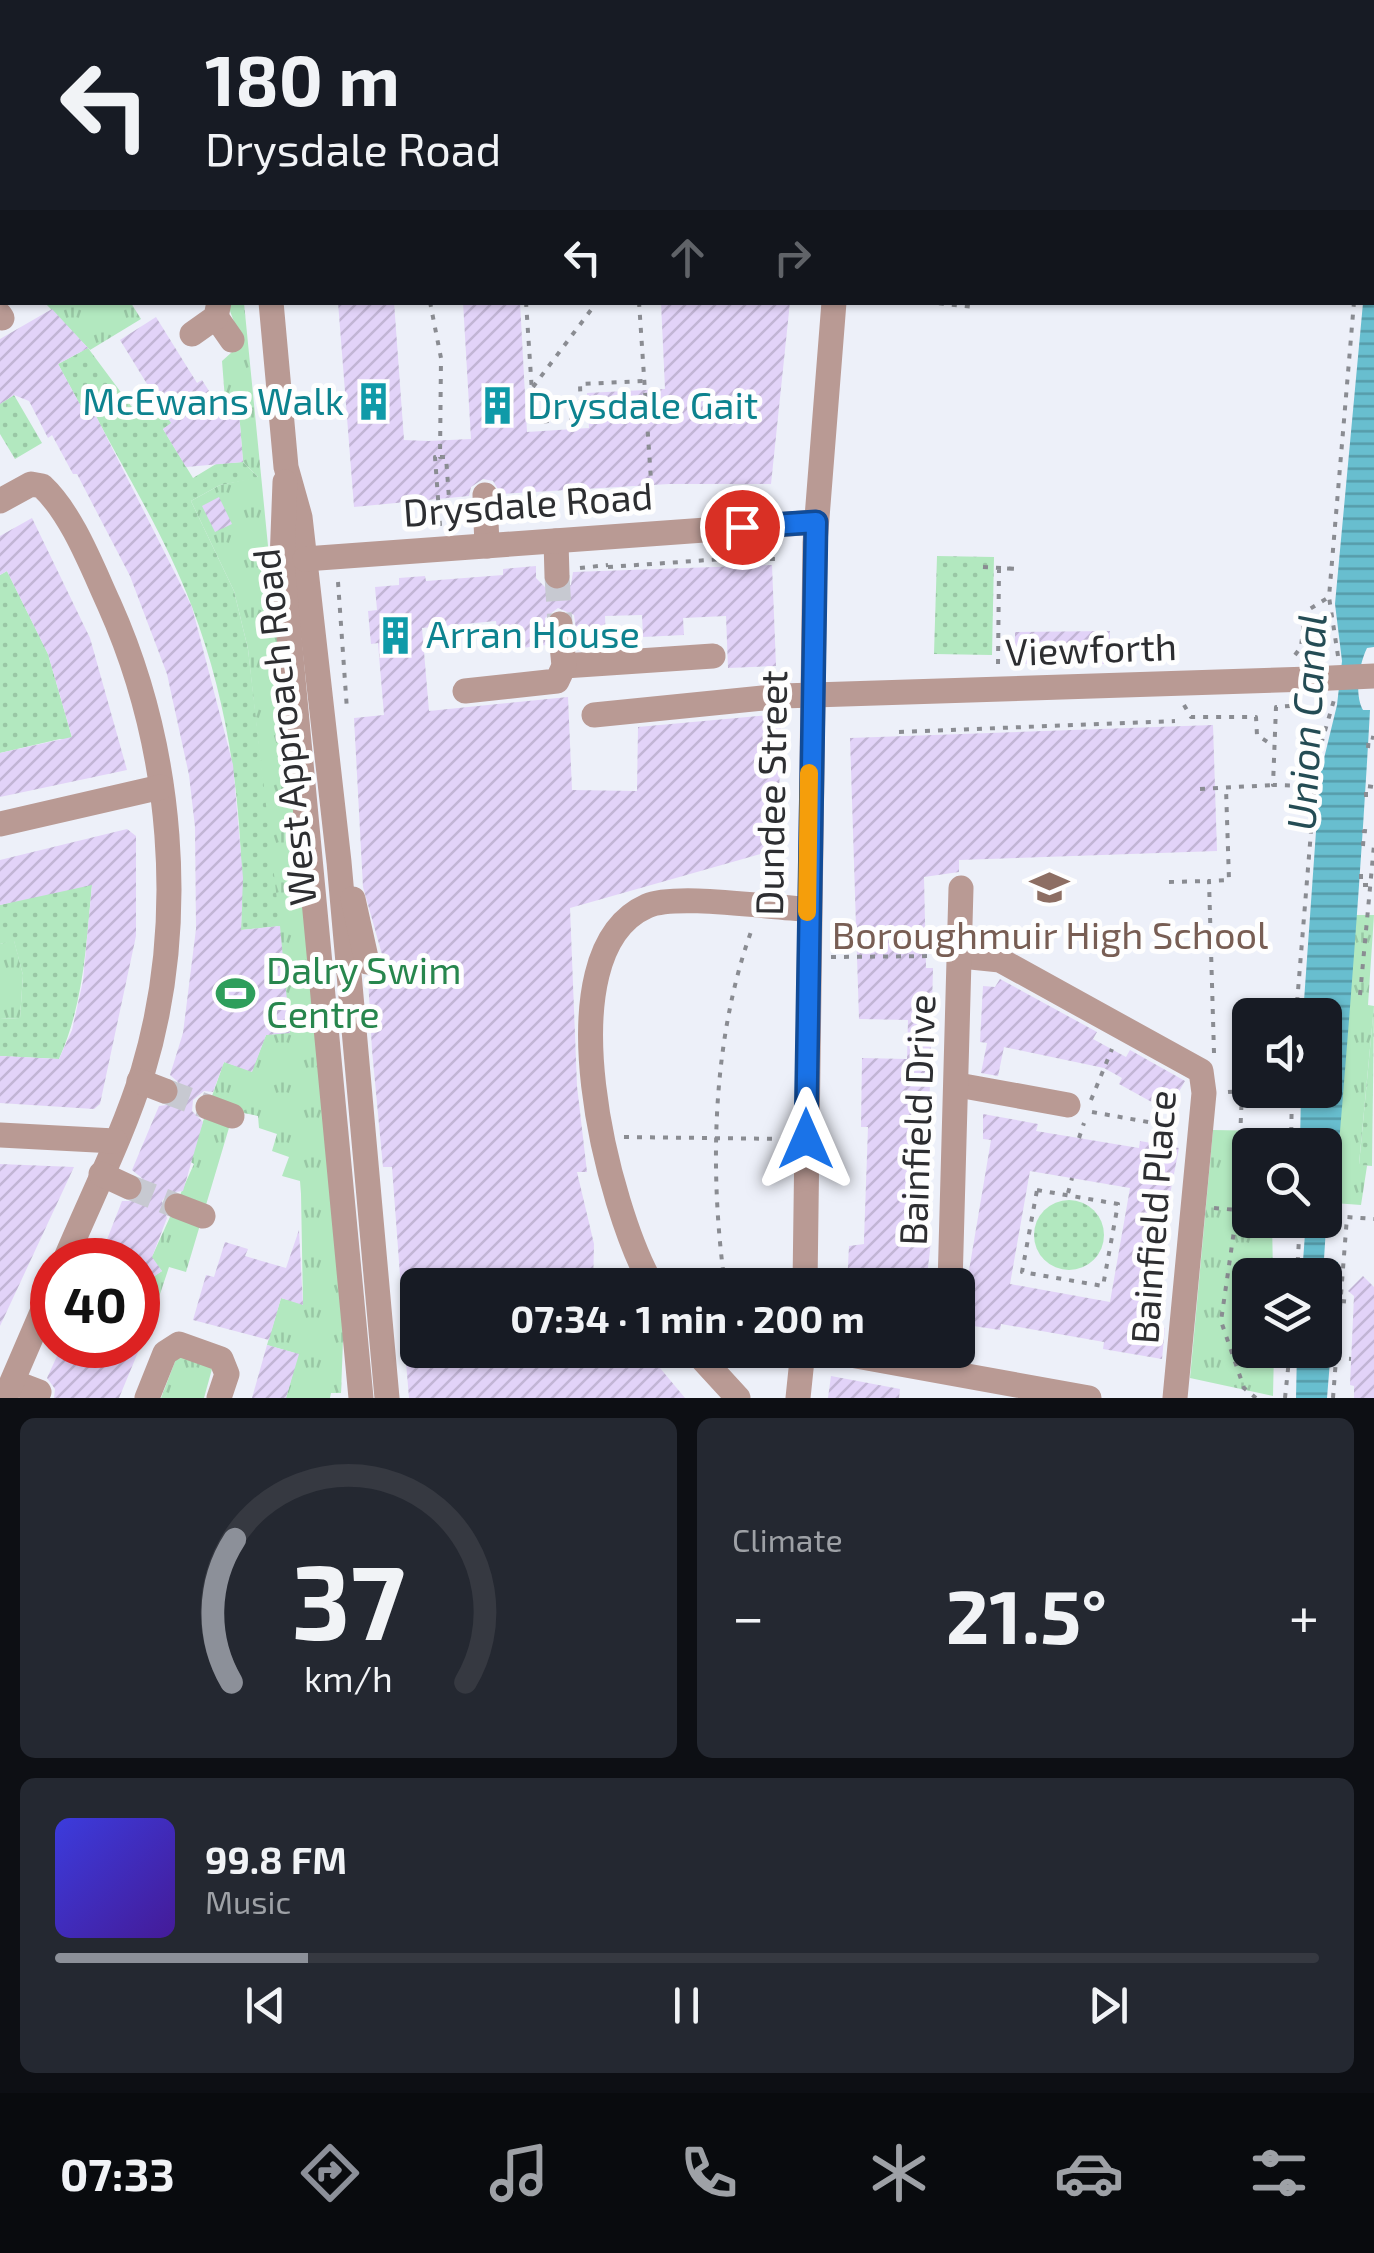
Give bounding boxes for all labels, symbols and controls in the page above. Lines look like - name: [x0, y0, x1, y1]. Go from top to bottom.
- text: 180 m: [205, 36, 400, 120]
- icon: left: [40, 40, 170, 170]
- text: Drysdale Road: [205, 121, 501, 175]
- icon: left: [555, 230, 610, 285]
- icon: ahead: [660, 230, 715, 285]
- icon: right: [765, 230, 820, 285]
- place label: McEwans Walk: [82, 377, 344, 423]
- building icon: McEwans Walk: [353, 381, 395, 423]
- place label: Drysdale Gait: [527, 381, 758, 427]
- building icon: Drysdale Gait: [476, 385, 518, 427]
- street label: Drysdale Road: [401, 471, 654, 535]
- pin: [700, 485, 785, 570]
- icon: arrive: [715, 500, 770, 555]
- street label: West Approach Road: [241, 546, 325, 908]
- place label: Arran House: [426, 610, 640, 656]
- water label: Union Canal: [1275, 612, 1335, 832]
- building icon: Arran House: [375, 614, 417, 656]
- street label: Viewforth: [1004, 622, 1178, 674]
- street label: Dundee Street: [745, 670, 795, 916]
- school or university icon: Boroughmuir High School: [1029, 866, 1071, 908]
- place label: Boroughmuir High School: [832, 911, 1268, 957]
- place label: Dalry Swim Centre: [266, 946, 462, 1036]
- sports icon: Dalry Swim Centre: [215, 972, 257, 1014]
- street label: Bainfield Drive: [889, 994, 943, 1246]
- map controls: [1232, 998, 1342, 1368]
- button: sound: [1232, 998, 1342, 1108]
- position arrow: [754, 1087, 858, 1191]
- street label: Bainfield Place: [1120, 1088, 1184, 1345]
- button: search: [1232, 1128, 1342, 1238]
- speed limit sign: 40: [30, 1238, 160, 1368]
- button: layers: [1232, 1258, 1342, 1368]
- text: 07:34 · 1 min · 200 m: [510, 1295, 865, 1341]
- text: Climate: [732, 1520, 843, 1558]
- text: 37: [292, 1536, 405, 1661]
- text: 21.5°: [946, 1569, 1107, 1659]
- text: −: [732, 1582, 764, 1648]
- text: +: [1289, 1582, 1319, 1648]
- text: km/h: [304, 1656, 393, 1699]
- text: 99.8 FM: [205, 1836, 347, 1882]
- text: Music: [205, 1882, 291, 1920]
- icon: previous: [238, 1978, 293, 2033]
- icon: pause: [659, 1978, 714, 2033]
- icon: next: [1081, 1978, 1136, 2033]
- icon: directions: [295, 2138, 365, 2208]
- icon: music: [484, 2138, 554, 2208]
- icon: phone: [674, 2138, 744, 2208]
- icon: climate: [864, 2138, 934, 2208]
- icon: car: [1054, 2138, 1124, 2208]
- icon: filters: [1244, 2138, 1314, 2208]
- text: 07:33: [60, 2146, 175, 2200]

